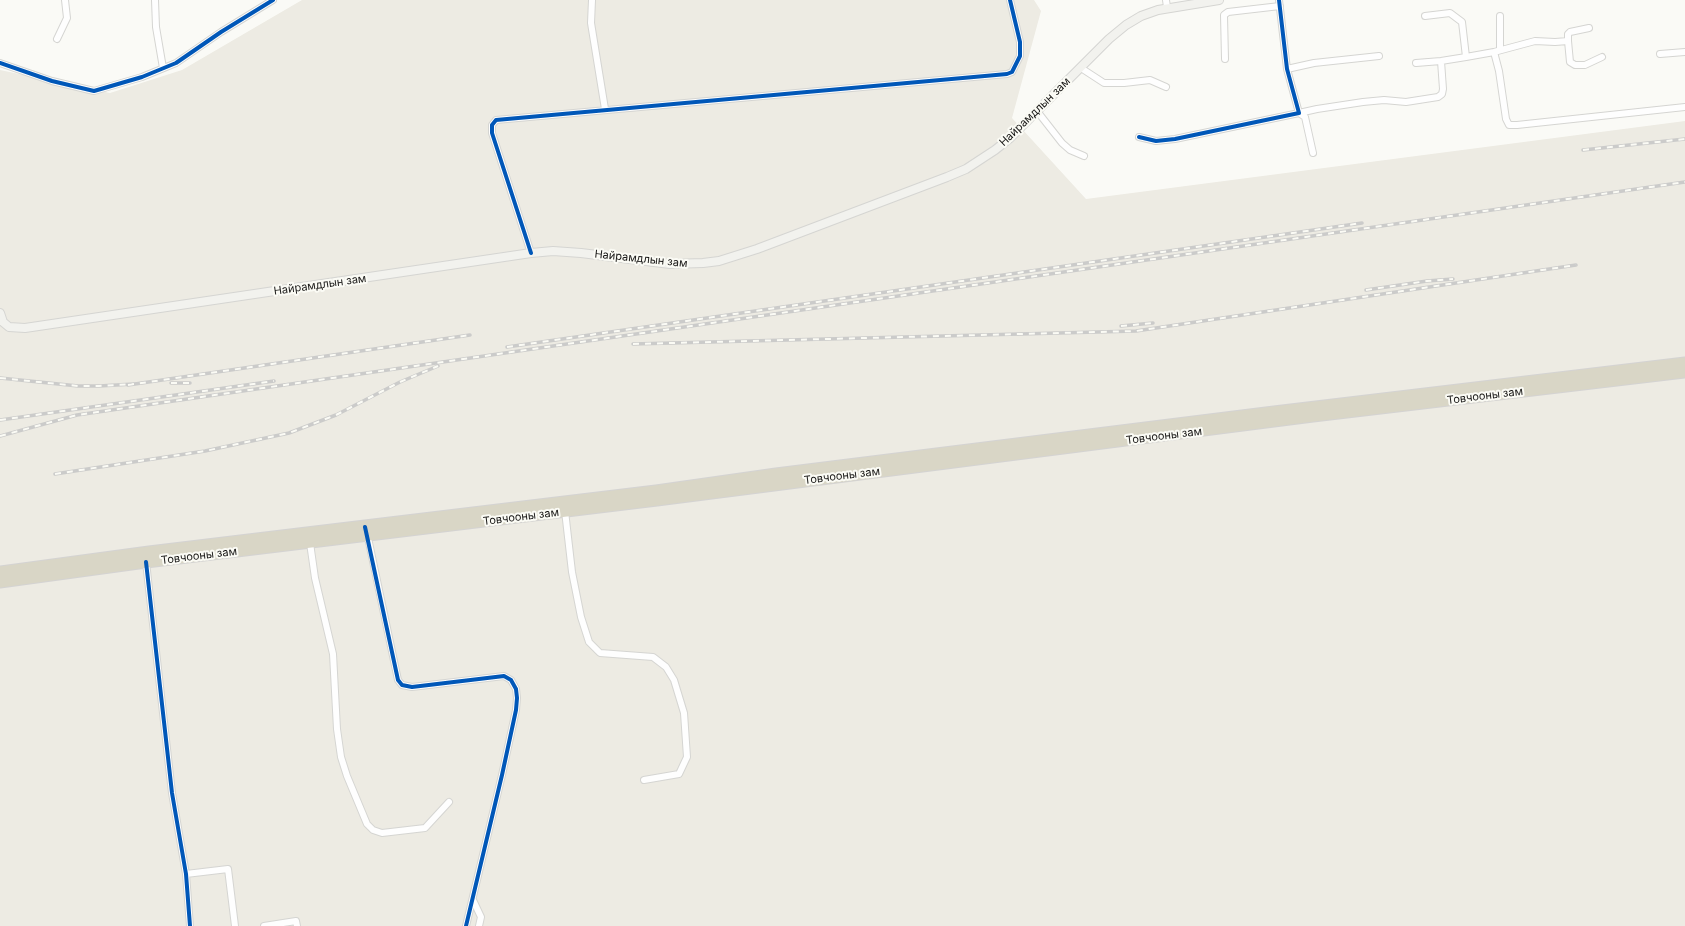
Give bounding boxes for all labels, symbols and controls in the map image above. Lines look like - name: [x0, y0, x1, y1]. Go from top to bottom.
- street label: Найрамдлын зам: [997, 75, 1073, 149]
- street label: Найрамдлын зам: [594, 248, 688, 270]
- street label: Найрамдлын зам: [273, 272, 367, 298]
- street label: Товчооны зам: [1446, 385, 1524, 407]
- street label: Товчооны зам: [1125, 425, 1203, 447]
- street label: Товчооны зам: [803, 465, 881, 487]
- street label: Товчооны зам: [482, 506, 560, 528]
- street label: Товчооны зам: [160, 545, 238, 567]

